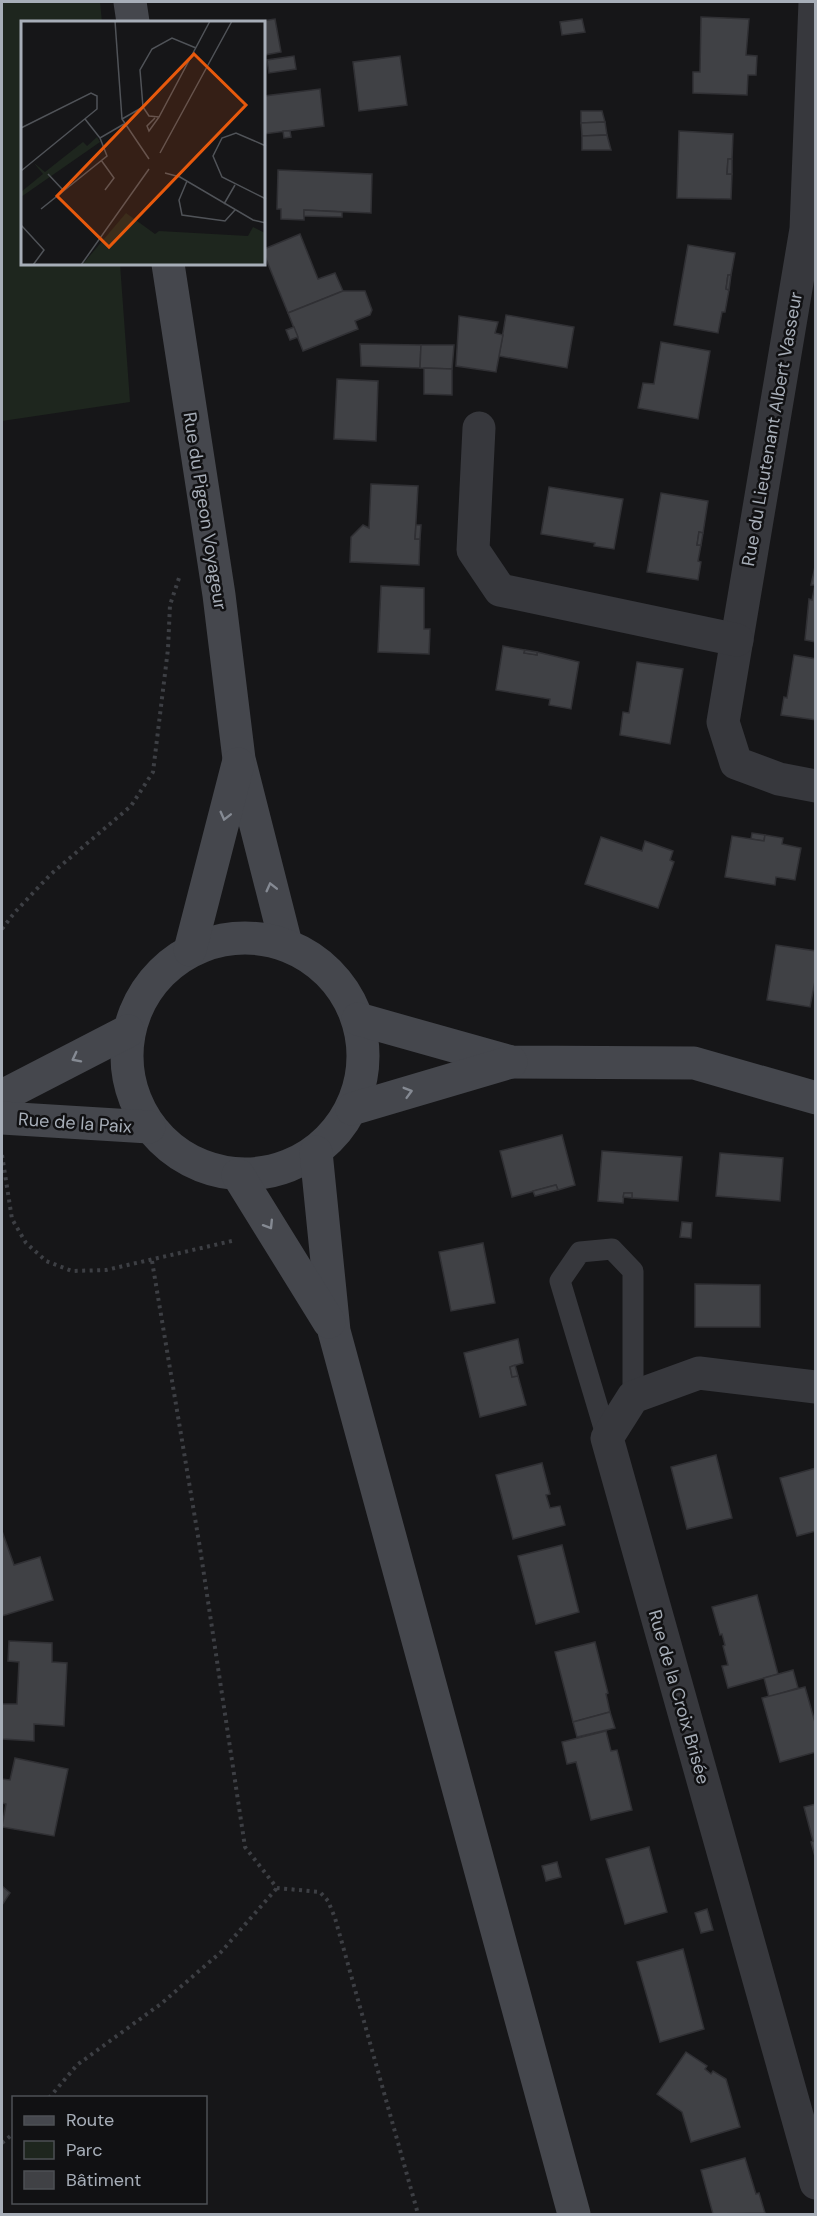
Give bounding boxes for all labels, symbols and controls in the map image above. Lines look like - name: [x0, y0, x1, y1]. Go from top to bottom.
- inset map: [21, 21, 266, 266]
- street label: Rue du Lieutenant Albert Vasseur: [736, 290, 808, 568]
- street label: Rue du Pigeon Voyageur: [178, 410, 233, 612]
- one-way arrow: [219, 810, 232, 820]
- one-way arrow: [266, 882, 279, 892]
- one-way arrow: [72, 1050, 83, 1062]
- one-way arrow: [402, 1087, 413, 1099]
- street label: Rue de la Paix: [17, 1107, 133, 1139]
- one-way arrow: [262, 1219, 274, 1229]
- street label: Rue de la Croix Brisée: [643, 1607, 715, 1787]
- legend: [12, 2096, 207, 2204]
- text: Route: [66, 2108, 114, 2132]
- text: Parc: [66, 2138, 102, 2162]
- text: Bâtiment: [66, 2168, 141, 2192]

